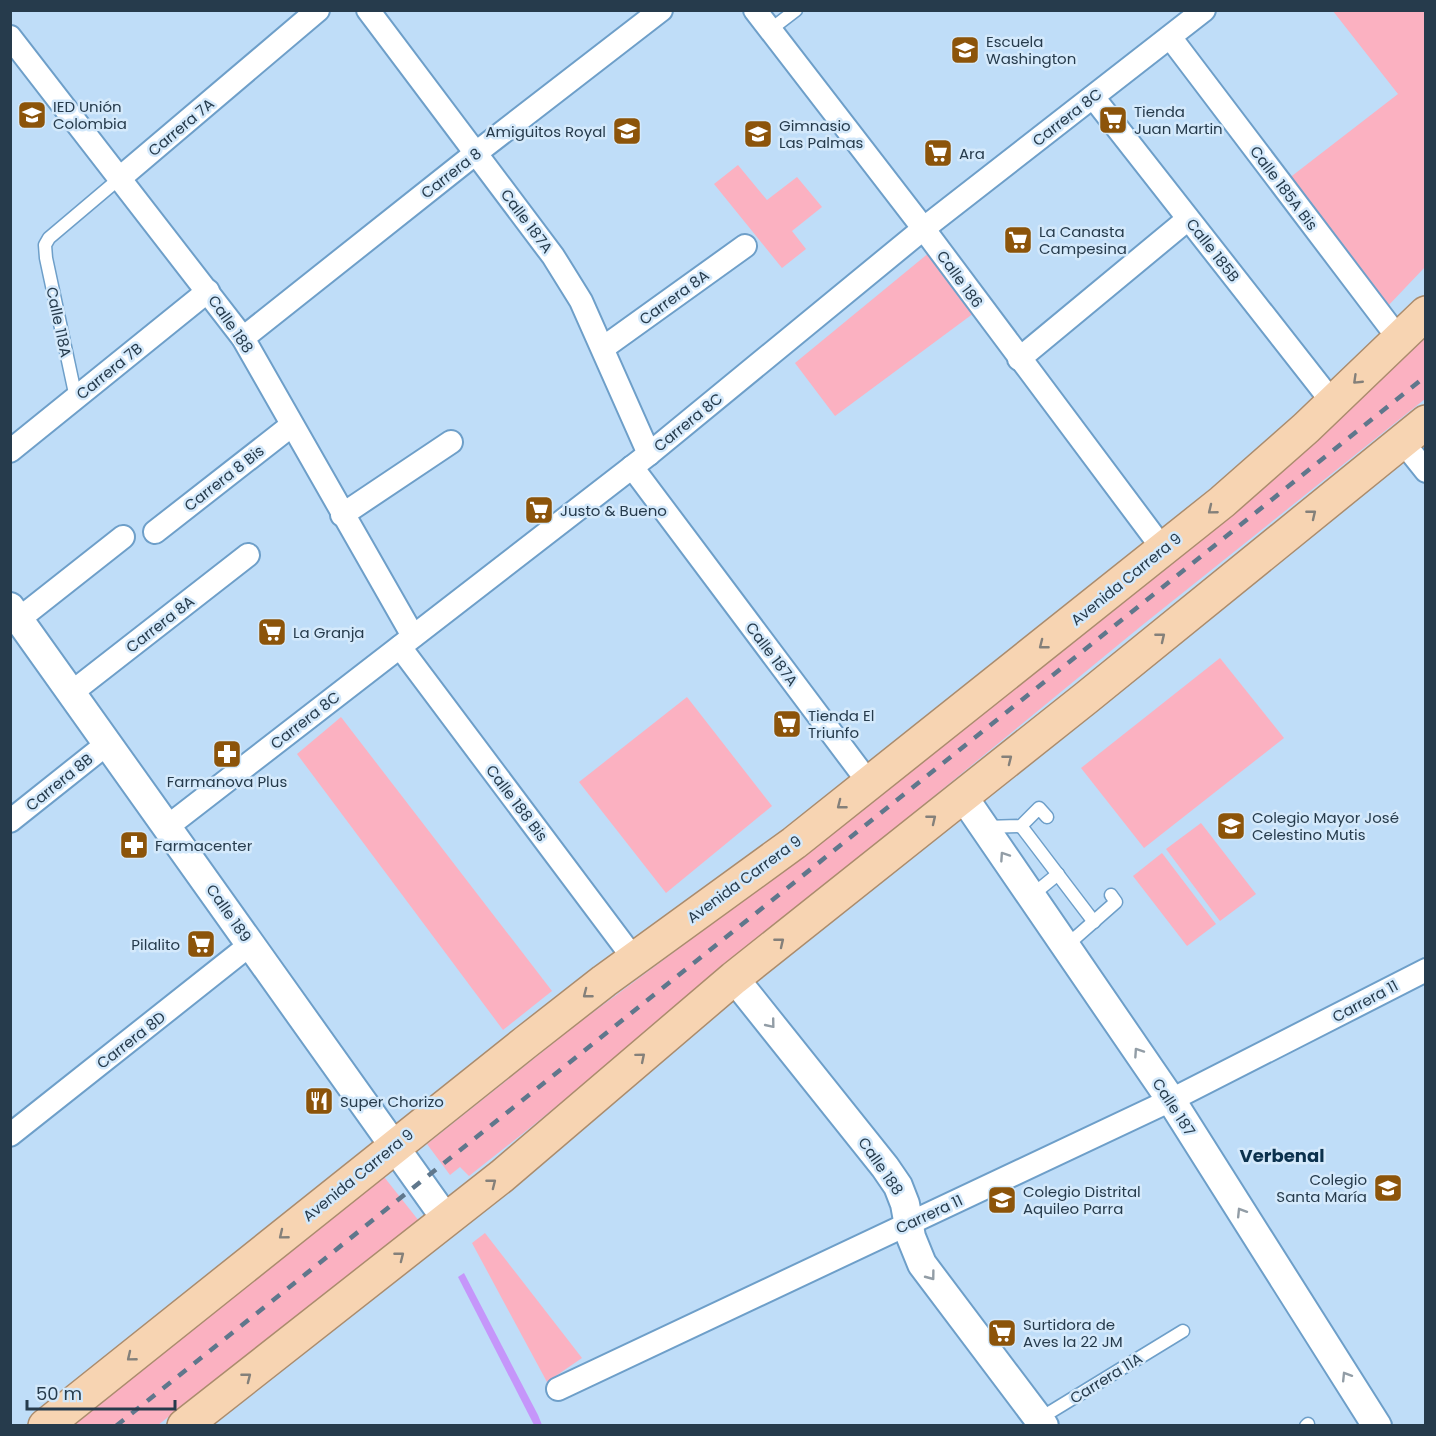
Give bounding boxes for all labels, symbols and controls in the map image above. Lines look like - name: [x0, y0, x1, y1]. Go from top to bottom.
- place label: Escuela Washington: [986, 31, 1076, 69]
- school or university icon: Escuela Washington: [949, 34, 981, 66]
- street label: Carrera 8C: [1028, 83, 1106, 151]
- street label: Carrera 7A: [144, 93, 218, 161]
- place label: IED Unión Colombia: [53, 96, 127, 134]
- school or university icon: IED Unión Colombia: [16, 99, 48, 131]
- place label: Tienda Juan Martin: [1134, 101, 1223, 139]
- supermarket icon: Tienda Juan Martin: [1097, 104, 1129, 136]
- school or university icon: Amiguitos Royal: [611, 115, 643, 147]
- place label: Gimnasio Las Palmas: [779, 115, 864, 153]
- school or university icon: Gimnasio Las Palmas: [742, 118, 774, 150]
- place label: Amiguitos Royal: [485, 121, 606, 142]
- supermarket icon: Ara: [922, 137, 954, 169]
- street label: Calle 185A Bis: [1245, 141, 1323, 235]
- street label: Carrera 8: [416, 143, 486, 203]
- place label: Ara: [959, 143, 985, 164]
- street label: Calle 187A: [496, 185, 558, 257]
- street label: Calle 185B: [1182, 214, 1244, 286]
- place label: La Canasta Campesina: [1039, 221, 1127, 259]
- supermarket icon: La Canasta Campesina: [1002, 224, 1034, 256]
- street label: Calle 186: [932, 246, 988, 312]
- street label: Carrera 8A: [635, 265, 713, 329]
- street label: Calle 118A: [41, 285, 77, 359]
- street label: Calle 188: [203, 291, 259, 357]
- street label: Carrera 7B: [72, 338, 146, 404]
- one-way arrow: [1353, 372, 1364, 383]
- street label: Carrera 8C: [649, 388, 727, 456]
- street label: Carrera 8 Bis: [180, 440, 268, 516]
- supermarket icon: Justo & Bueno: [523, 494, 555, 526]
- place label: Justo & Bueno: [560, 500, 667, 521]
- one-way arrow: [1208, 502, 1219, 513]
- one-way arrow: [1305, 510, 1316, 521]
- street label: Avenida Carrera 9: [1066, 528, 1186, 630]
- street label: Carrera 8A: [121, 591, 199, 657]
- supermarket icon: La Granja: [256, 616, 288, 648]
- street label: Calle 187A: [741, 618, 803, 690]
- place label: La Granja: [293, 622, 365, 643]
- one-way arrow: [1154, 633, 1165, 644]
- one-way arrow: [1039, 637, 1050, 648]
- street label: Carrera 8C: [266, 686, 344, 754]
- place label: Tienda El Triunfo: [808, 705, 874, 743]
- supermarket icon: Tienda El Triunfo: [771, 708, 803, 740]
- pharmacy icon: Farmanova Plus: [211, 738, 243, 770]
- street label: Carrera 8B: [21, 748, 97, 816]
- one-way arrow: [1002, 755, 1013, 766]
- street label: Calle 188 Bis: [481, 760, 553, 846]
- place label: Farmanova Plus: [167, 771, 287, 792]
- one-way arrow: [837, 798, 848, 809]
- place label: Colegio Mayor José Celestino Mutis: [1252, 807, 1399, 845]
- school or university icon: Colegio Mayor José Celestino Mutis: [1215, 810, 1247, 842]
- one-way arrow: [925, 816, 936, 827]
- pharmacy icon: Farmacenter: [118, 829, 150, 861]
- street label: Avenida Carrera 9: [682, 830, 806, 928]
- place label: Farmacenter: [155, 835, 253, 856]
- one-way arrow: [1000, 852, 1011, 863]
- street label: Calle 189: [201, 880, 257, 946]
- supermarket icon: Pilalito: [185, 928, 217, 960]
- place label: Pilalito: [131, 934, 180, 955]
- one-way arrow: [773, 938, 784, 949]
- street label: Carrera 11: [1328, 975, 1402, 1027]
- one-way arrow: [583, 987, 594, 998]
- street label: Carrera 8D: [92, 1006, 170, 1074]
- one-way arrow: [763, 1017, 774, 1028]
- one-way arrow: [1134, 1048, 1145, 1059]
- one-way arrow: [634, 1054, 645, 1065]
- street label: Calle 187: [1148, 1074, 1200, 1140]
- restaurant icon: Super Chorizo: [303, 1085, 335, 1117]
- place label: Super Chorizo: [340, 1091, 444, 1112]
- street label: Avenida Carrera 9: [298, 1124, 418, 1226]
- street label: Calle 188: [853, 1133, 909, 1199]
- district label: Verbenal: [1240, 1143, 1324, 1168]
- place label: Colegio Santa María: [1276, 1169, 1367, 1207]
- school or university icon: Colegio Santa María: [1372, 1172, 1404, 1204]
- one-way arrow: [485, 1180, 496, 1191]
- place label: Colegio Distrital Aquileo Parra: [1023, 1181, 1141, 1219]
- school or university icon: Colegio Distrital Aquileo Parra: [986, 1184, 1018, 1216]
- street label: Carrera 11: [892, 1189, 966, 1239]
- one-way arrow: [1238, 1207, 1249, 1218]
- one-way arrow: [279, 1227, 290, 1238]
- one-way arrow: [393, 1252, 404, 1263]
- one-way arrow: [924, 1270, 935, 1281]
- place label: Surtidora de Aves la 22 JM: [1023, 1314, 1123, 1352]
- supermarket icon: Surtidora de Aves la 22 JM: [986, 1317, 1018, 1349]
- street label: Carrera 11A: [1066, 1347, 1146, 1409]
- one-way arrow: [127, 1350, 138, 1361]
- one-way arrow: [1341, 1372, 1353, 1382]
- scale bar: [27, 1373, 176, 1411]
- one-way arrow: [240, 1373, 251, 1384]
- text: 50 m: [36, 1381, 82, 1406]

